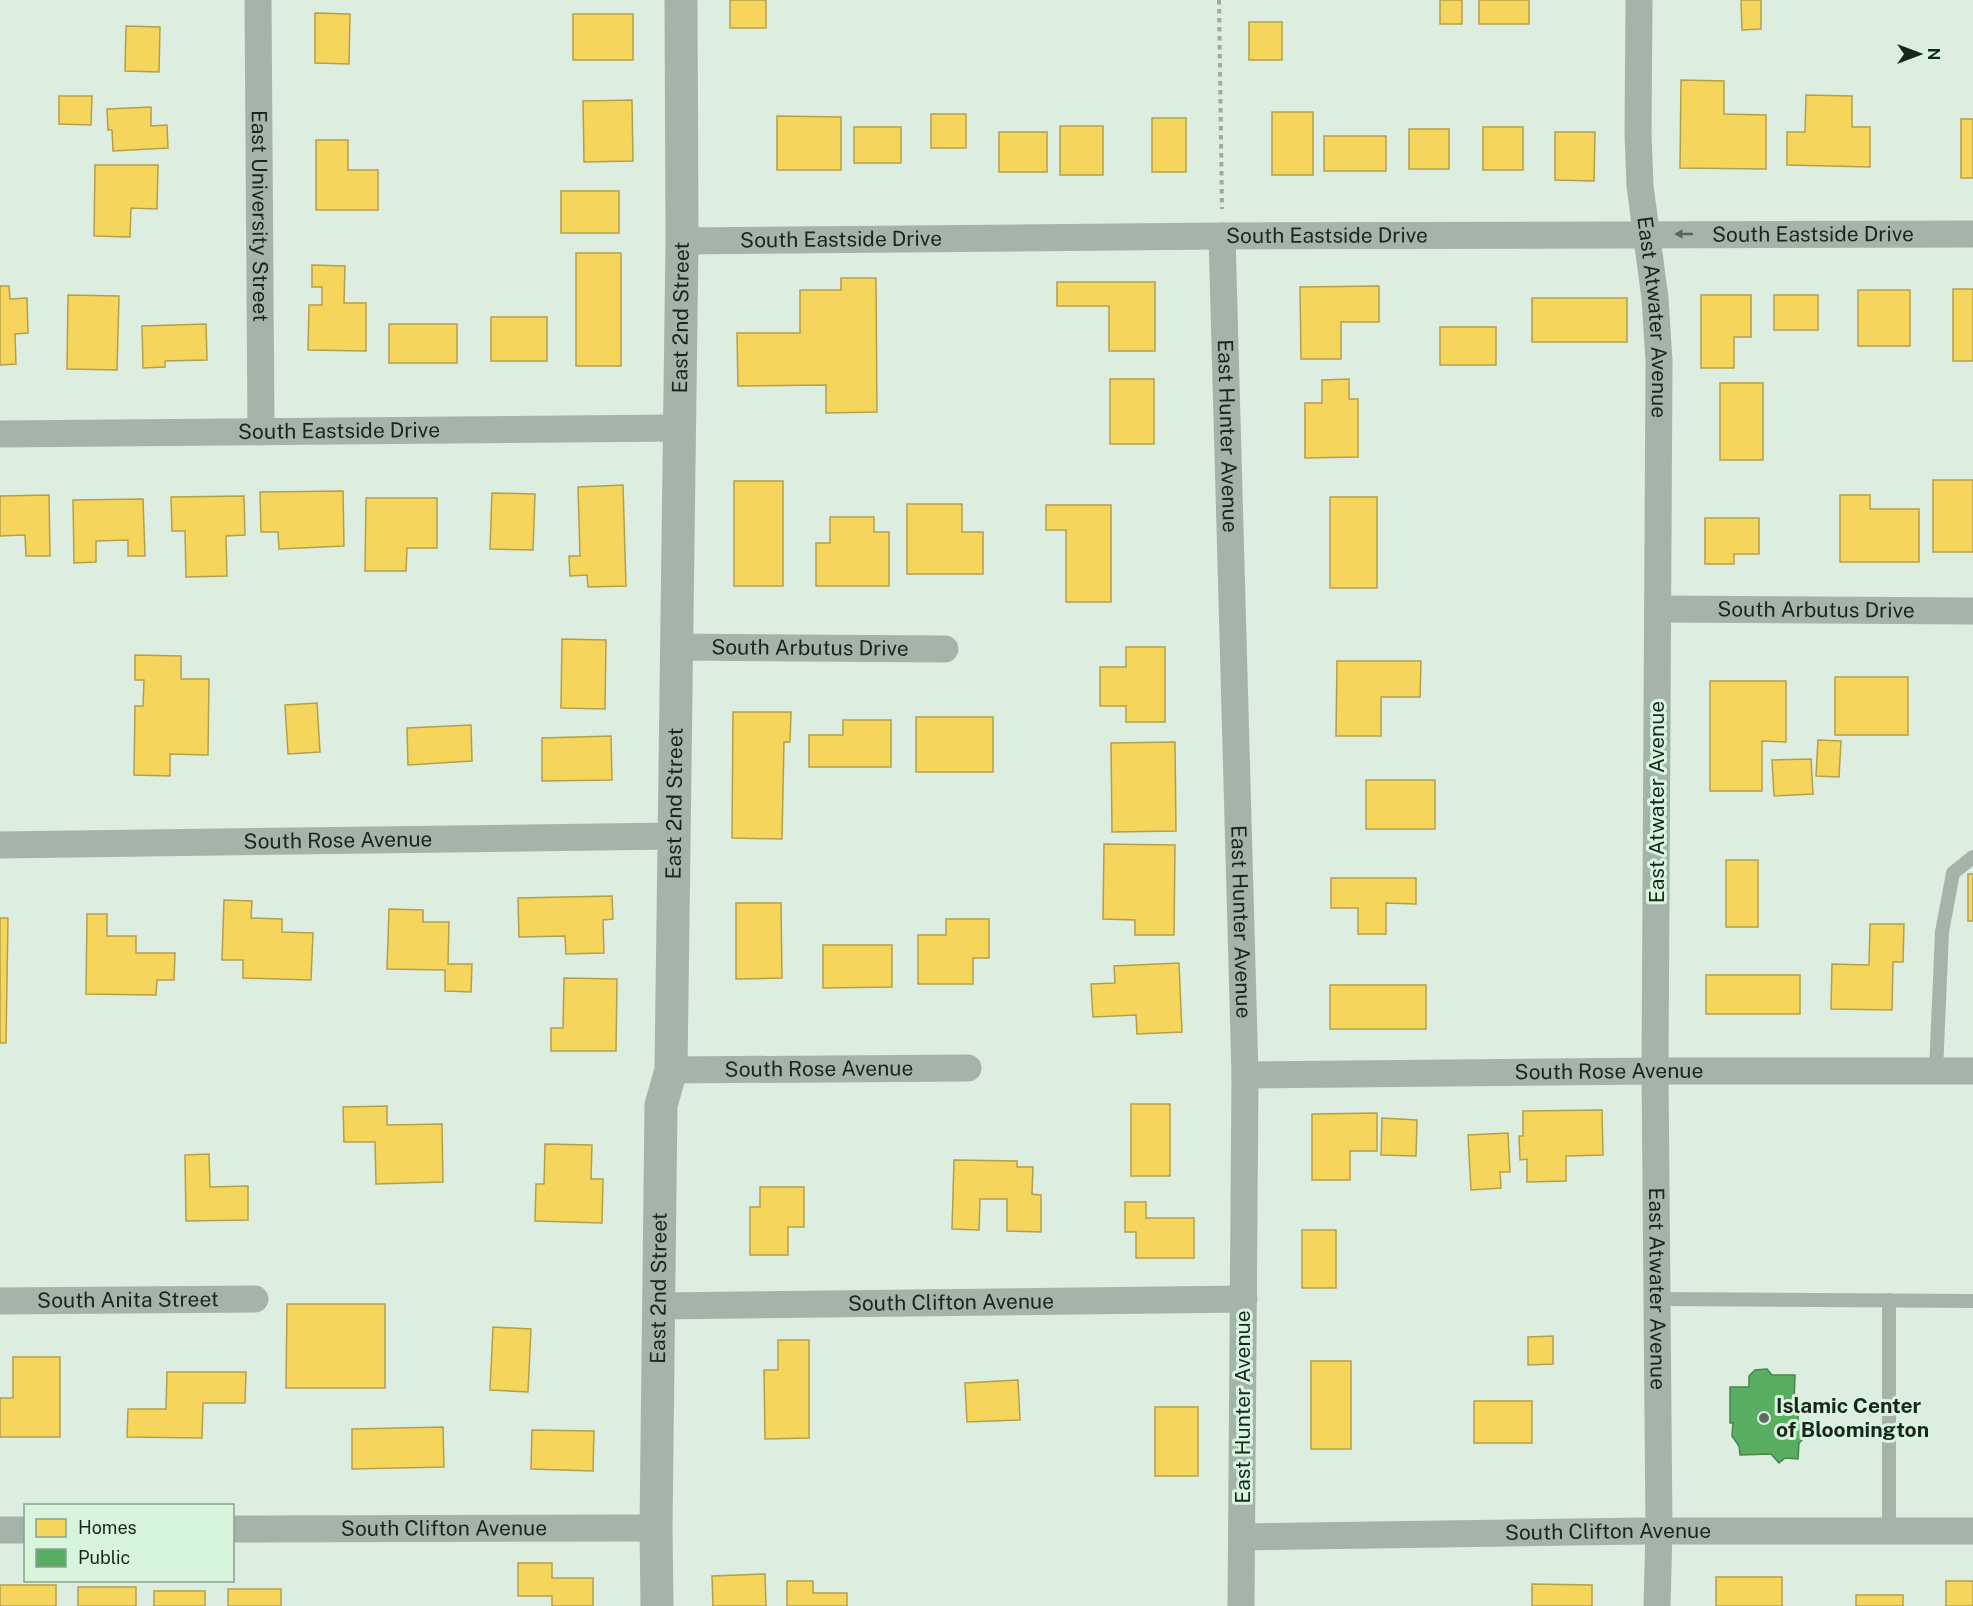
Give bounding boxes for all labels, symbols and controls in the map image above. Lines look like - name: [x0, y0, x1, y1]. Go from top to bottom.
- north arrow: [1889, 24, 1949, 84]
- text: N: [1924, 48, 1943, 60]
- street label: East University Street: [247, 110, 273, 322]
- street label: East Atwater Avenue: [1632, 215, 1672, 418]
- street label: South Eastside Drive: [1712, 221, 1914, 247]
- street label: South Eastside Drive: [1226, 222, 1428, 248]
- street label: South Eastside Drive: [740, 226, 942, 252]
- one-way arrow: [1674, 229, 1693, 239]
- street label: East 2nd Street: [667, 241, 694, 394]
- street label: East Hunter Avenue: [1213, 339, 1243, 533]
- street label: South Eastside Drive: [238, 417, 440, 444]
- street label: South Arbutus Drive: [1717, 596, 1915, 623]
- street label: South Arbutus Drive: [711, 634, 909, 661]
- street label: East Atwater Avenue: [1644, 701, 1669, 903]
- street label: East 2nd Street: [661, 727, 688, 879]
- street label: East Hunter Avenue: [1226, 825, 1256, 1019]
- street label: South Rose Avenue: [243, 826, 433, 854]
- street label: South Rose Avenue: [724, 1055, 914, 1082]
- street label: South Rose Avenue: [1514, 1058, 1703, 1084]
- street label: East Atwater Avenue: [1644, 1187, 1671, 1390]
- street label: East 2nd Street: [645, 1212, 672, 1364]
- street label: South Anita Street: [37, 1286, 219, 1313]
- street label: South Clifton Avenue: [848, 1288, 1054, 1316]
- street label: East Hunter Avenue: [1230, 1310, 1255, 1504]
- place label: Islamic Center of Bloomington: [1776, 1393, 1929, 1442]
- marker: Islamic Center of Bloomington: [1757, 1411, 1771, 1425]
- legend: [24, 1504, 234, 1582]
- street label: South Clifton Avenue: [341, 1515, 547, 1541]
- text: Homes: [78, 1517, 137, 1538]
- street label: South Clifton Avenue: [1505, 1518, 1711, 1545]
- text: Public: [78, 1547, 130, 1568]

